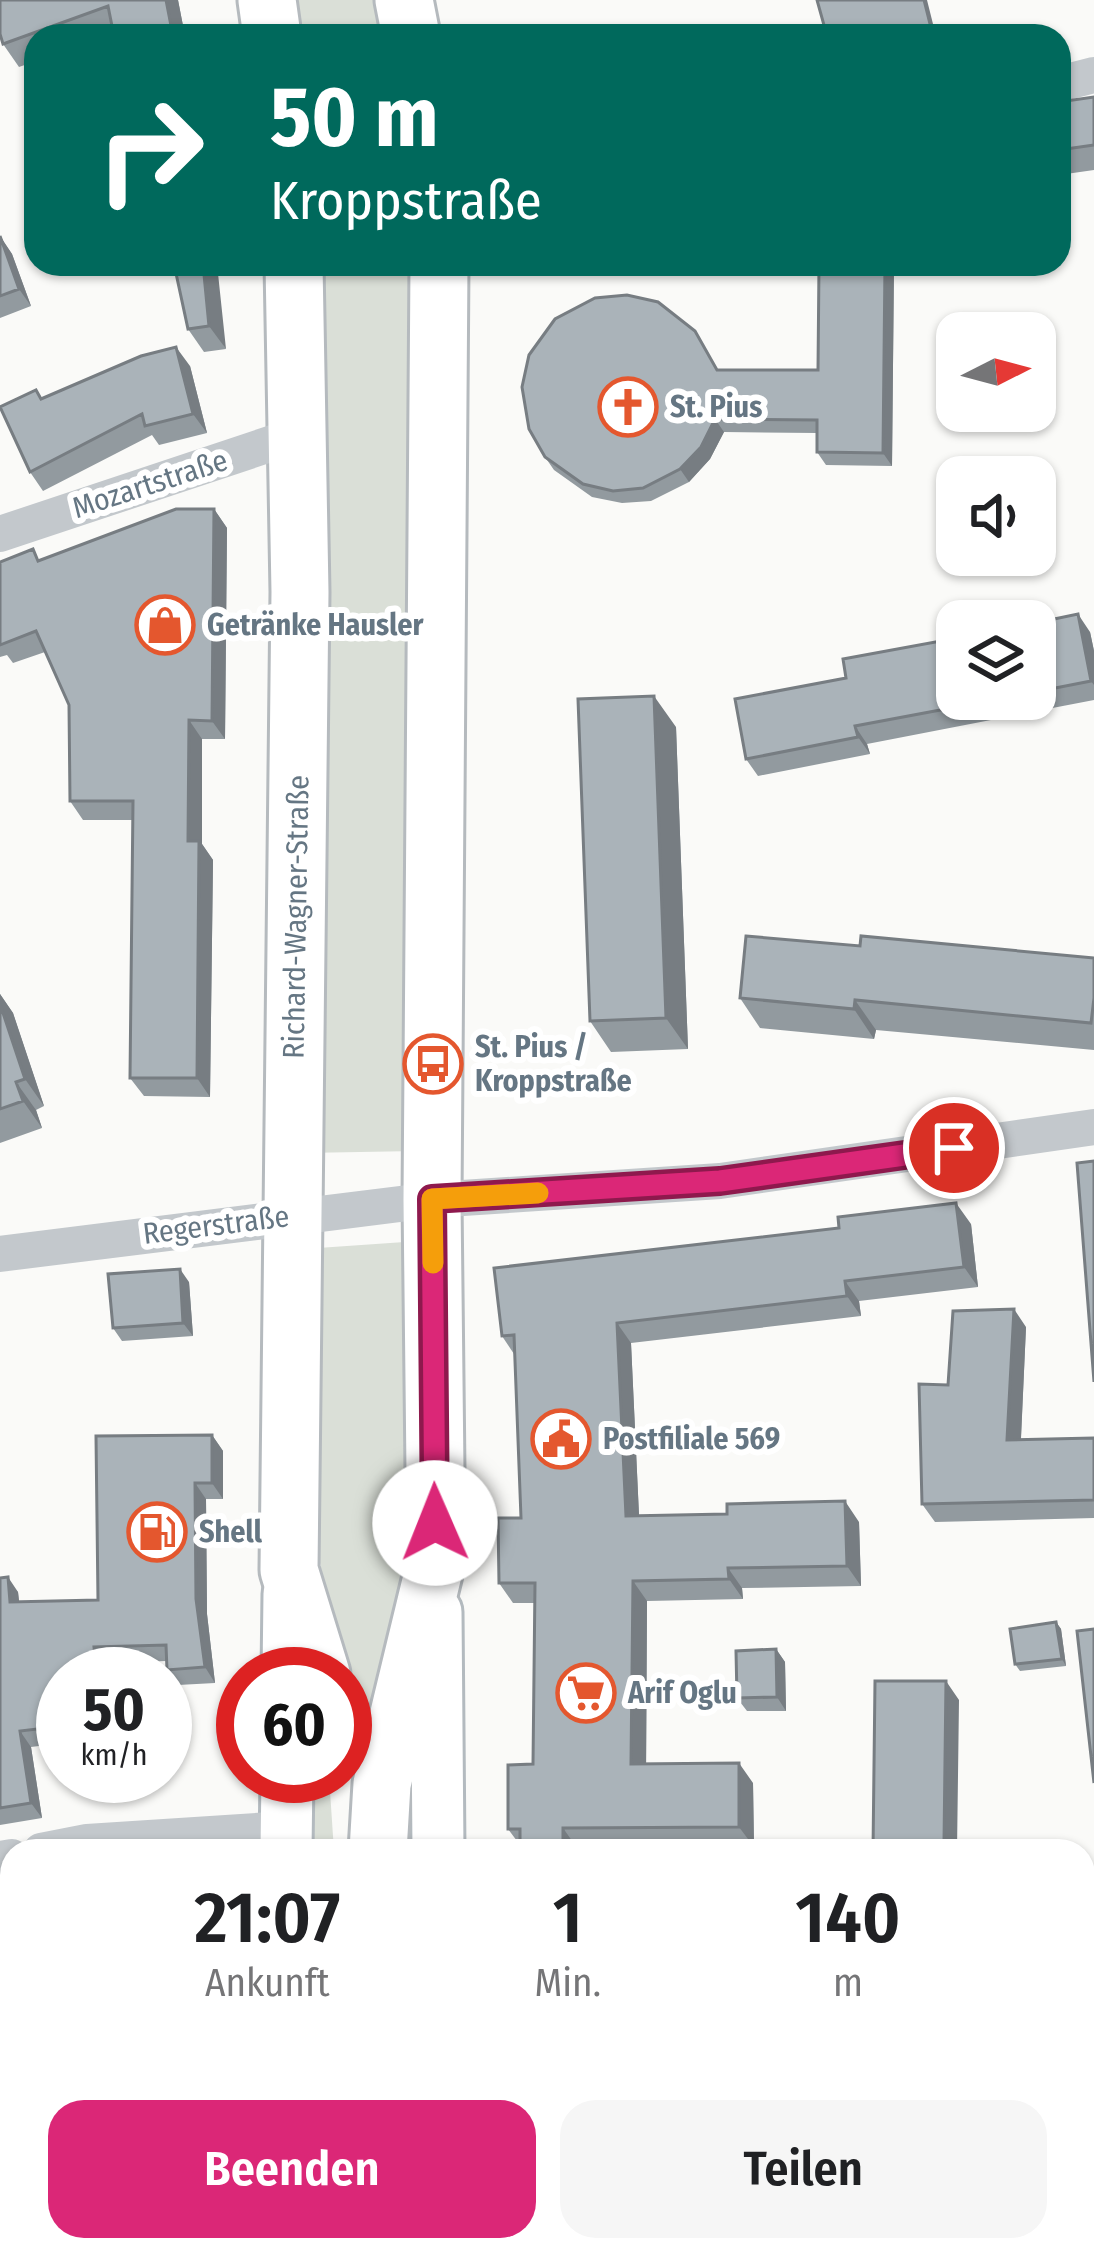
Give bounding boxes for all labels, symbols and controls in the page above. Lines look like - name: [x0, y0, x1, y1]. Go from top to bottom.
- text: 50 m: [270, 67, 439, 168]
- icon: right: [72, 72, 228, 228]
- text: Kroppstraße: [270, 169, 542, 233]
- north arrow: [936, 312, 1056, 432]
- map controls: [936, 312, 1056, 720]
- church icon: St. Pius: [597, 376, 659, 438]
- place label: St. Pius: [670, 389, 762, 425]
- street label: Mozartstraße: [68, 442, 232, 526]
- button: sound: [936, 456, 1056, 576]
- shop icon: Getränke Hausler: [134, 594, 196, 656]
- button: layers: [936, 600, 1056, 720]
- place label: Getränke Hausler: [207, 607, 424, 643]
- street label: Richard-Wagner-Straße: [276, 775, 316, 1059]
- place label: St. Pius / Kroppstraße: [475, 1029, 632, 1099]
- bus stop icon: St. Pius / Kroppstraße: [402, 1033, 464, 1095]
- pin: [903, 1097, 1005, 1199]
- icon: arrive: [921, 1115, 987, 1181]
- street label: Regerstraße: [141, 1198, 291, 1252]
- public building icon: Postfiliale 569: [530, 1408, 592, 1470]
- place label: Postfiliale 569: [603, 1421, 780, 1457]
- position arrow: [372, 1460, 498, 1586]
- fuel station icon: Shell: [126, 1501, 188, 1563]
- place label: Shell: [199, 1514, 263, 1550]
- speed limit sign: 60: [216, 1647, 372, 1803]
- supermarket icon: Arif Oglu: [555, 1662, 617, 1724]
- text: 50: [83, 1674, 145, 1746]
- place label: Arif Oglu: [627, 1675, 737, 1711]
- text: km/h: [81, 1737, 147, 1773]
- text: 21:07: [194, 1875, 340, 1961]
- text: 1: [553, 1875, 583, 1961]
- text: 140: [795, 1875, 901, 1961]
- text: Ankunft: [205, 1960, 330, 2006]
- text: Min.: [535, 1960, 601, 2006]
- text: m: [833, 1960, 863, 2006]
- button: Beenden: [48, 2100, 536, 2238]
- button: Teilen: [560, 2100, 1047, 2238]

